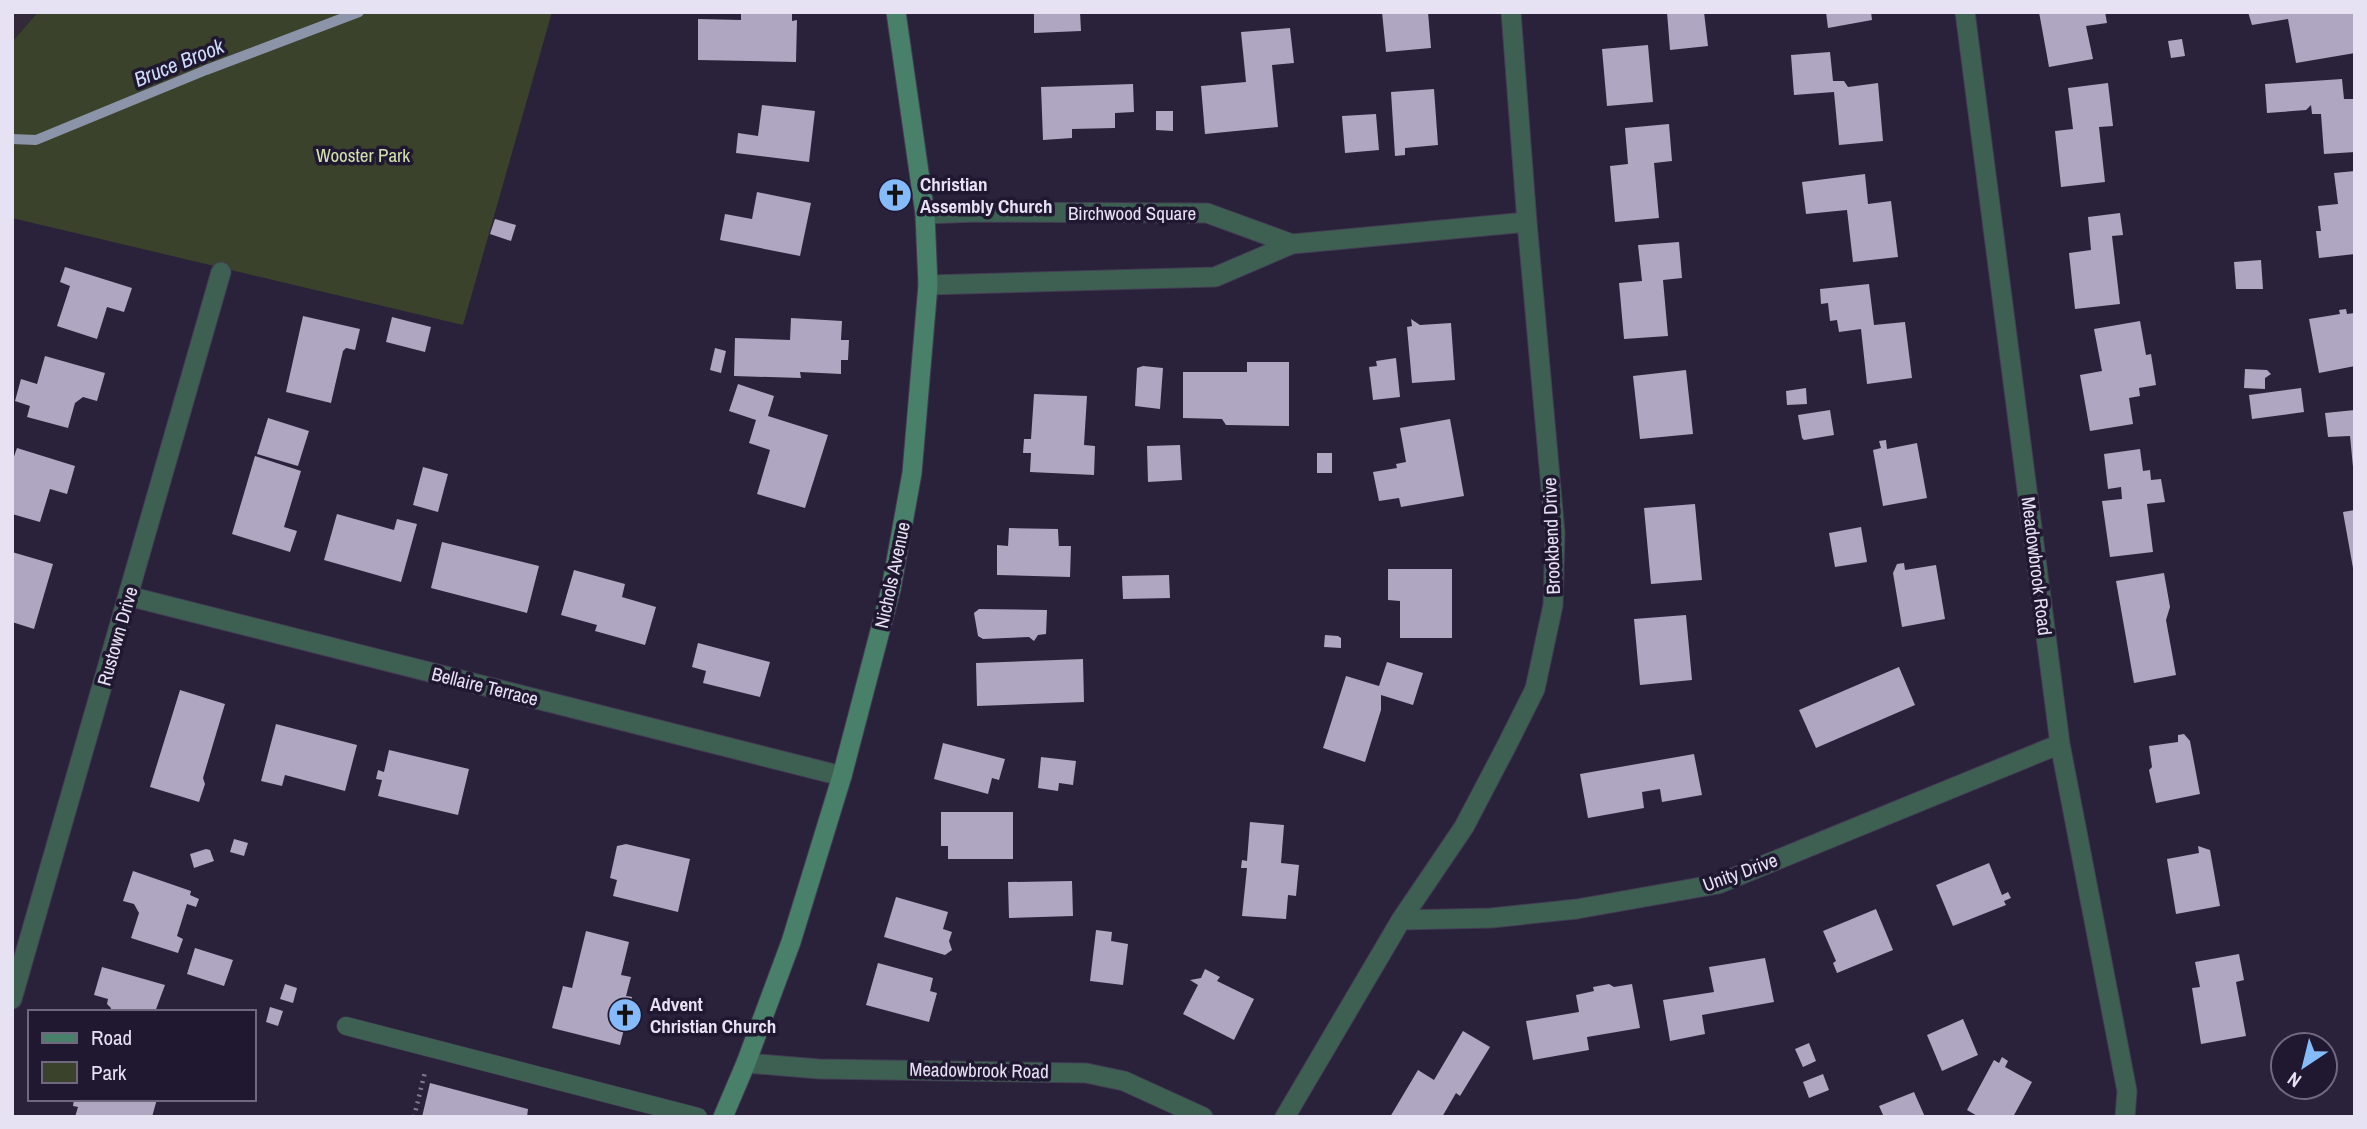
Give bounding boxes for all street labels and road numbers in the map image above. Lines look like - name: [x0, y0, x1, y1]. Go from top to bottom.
- street label: Birchwood Square: [1068, 200, 1196, 226]
- street label: Brookbend Drive: [1536, 477, 1566, 595]
- street label: Meadowbrook Road: [2016, 495, 2058, 637]
- street label: Nichols Avenue: [868, 519, 916, 631]
- street label: Rustown Drive: [90, 583, 144, 689]
- street label: Bellaire Terrace: [429, 660, 541, 712]
- street label: Unity Drive: [1699, 846, 1781, 898]
- street label: Meadowbrook Road: [909, 1056, 1049, 1084]

